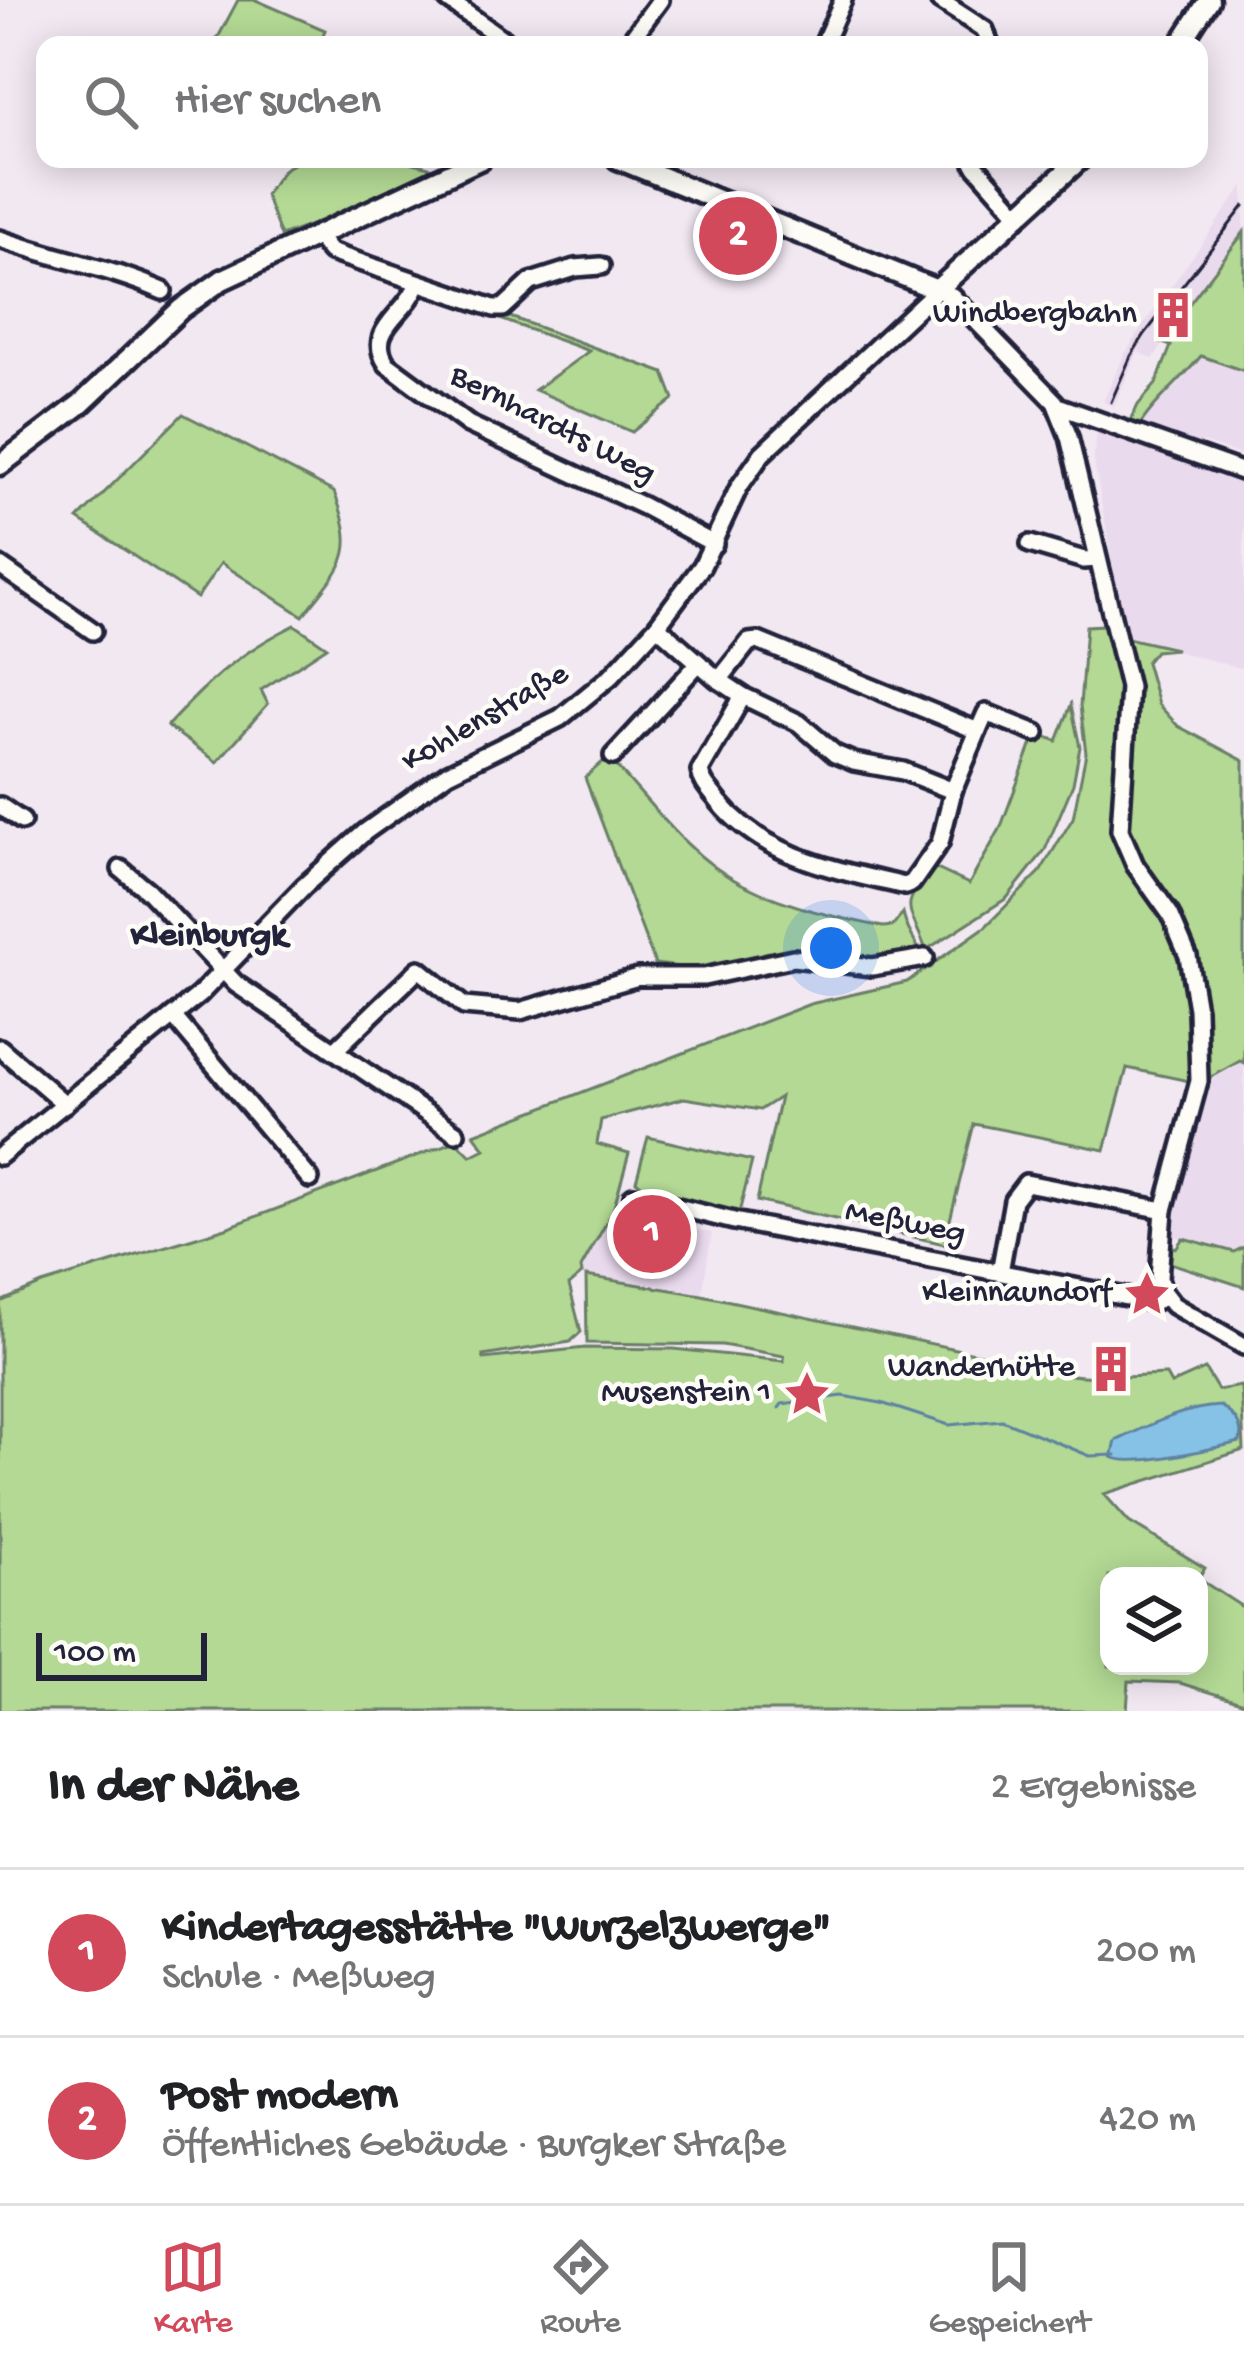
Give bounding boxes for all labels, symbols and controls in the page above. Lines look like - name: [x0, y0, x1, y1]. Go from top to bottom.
- search box: [36, 36, 1208, 168]
- icon: search: [78, 69, 144, 135]
- text: Hier suchen: [174, 76, 381, 129]
- pin: 2: [699, 191, 777, 281]
- building icon: Windbergbahn: [1148, 290, 1198, 340]
- place label: Windbergbahn: [933, 296, 1137, 334]
- street label: Bernhardts Weg: [442, 357, 661, 494]
- street label: Kohlenstraße: [396, 656, 577, 782]
- district label: Kleinburgk: [130, 916, 291, 959]
- your location: [801, 918, 861, 978]
- pin: 1: [613, 1189, 691, 1279]
- street label: Meßweg: [842, 1194, 968, 1254]
- place icon: Kleinnaundorf: [1122, 1269, 1172, 1319]
- place label: Kleinnaundorf: [922, 1275, 1114, 1313]
- building icon: Wanderhütte: [1086, 1344, 1136, 1394]
- place label: Wanderhütte: [888, 1350, 1076, 1388]
- place icon: Musenstein 1: [782, 1369, 832, 1419]
- place label: Musenstein 1: [601, 1375, 771, 1413]
- map controls: [1100, 1567, 1208, 1675]
- button: layers: [1100, 1567, 1208, 1675]
- scale bar: [36, 1627, 207, 1680]
- text: 100 m: [54, 1635, 136, 1673]
- text: In der Nähe: [48, 1759, 298, 1819]
- text: 2 Ergebnisse: [991, 1766, 1196, 1812]
- text: Kindertagesstätte "Wurzelzwerge": [162, 1903, 831, 1956]
- text: 1: [79, 1930, 95, 1976]
- text: 200 m: [1096, 1930, 1196, 1976]
- text: Schule · Meßweg: [162, 1956, 435, 2002]
- text: Post modern: [162, 2071, 398, 2124]
- text: 2: [77, 2098, 97, 2144]
- text: 420 m: [1099, 2098, 1196, 2144]
- text: Öffentliches Gebäude · Burgker Straße: [162, 2124, 786, 2170]
- tab: Karte: [154, 2234, 233, 2344]
- tab: Route: [540, 2234, 621, 2344]
- tab: Gespeichert: [929, 2234, 1090, 2344]

